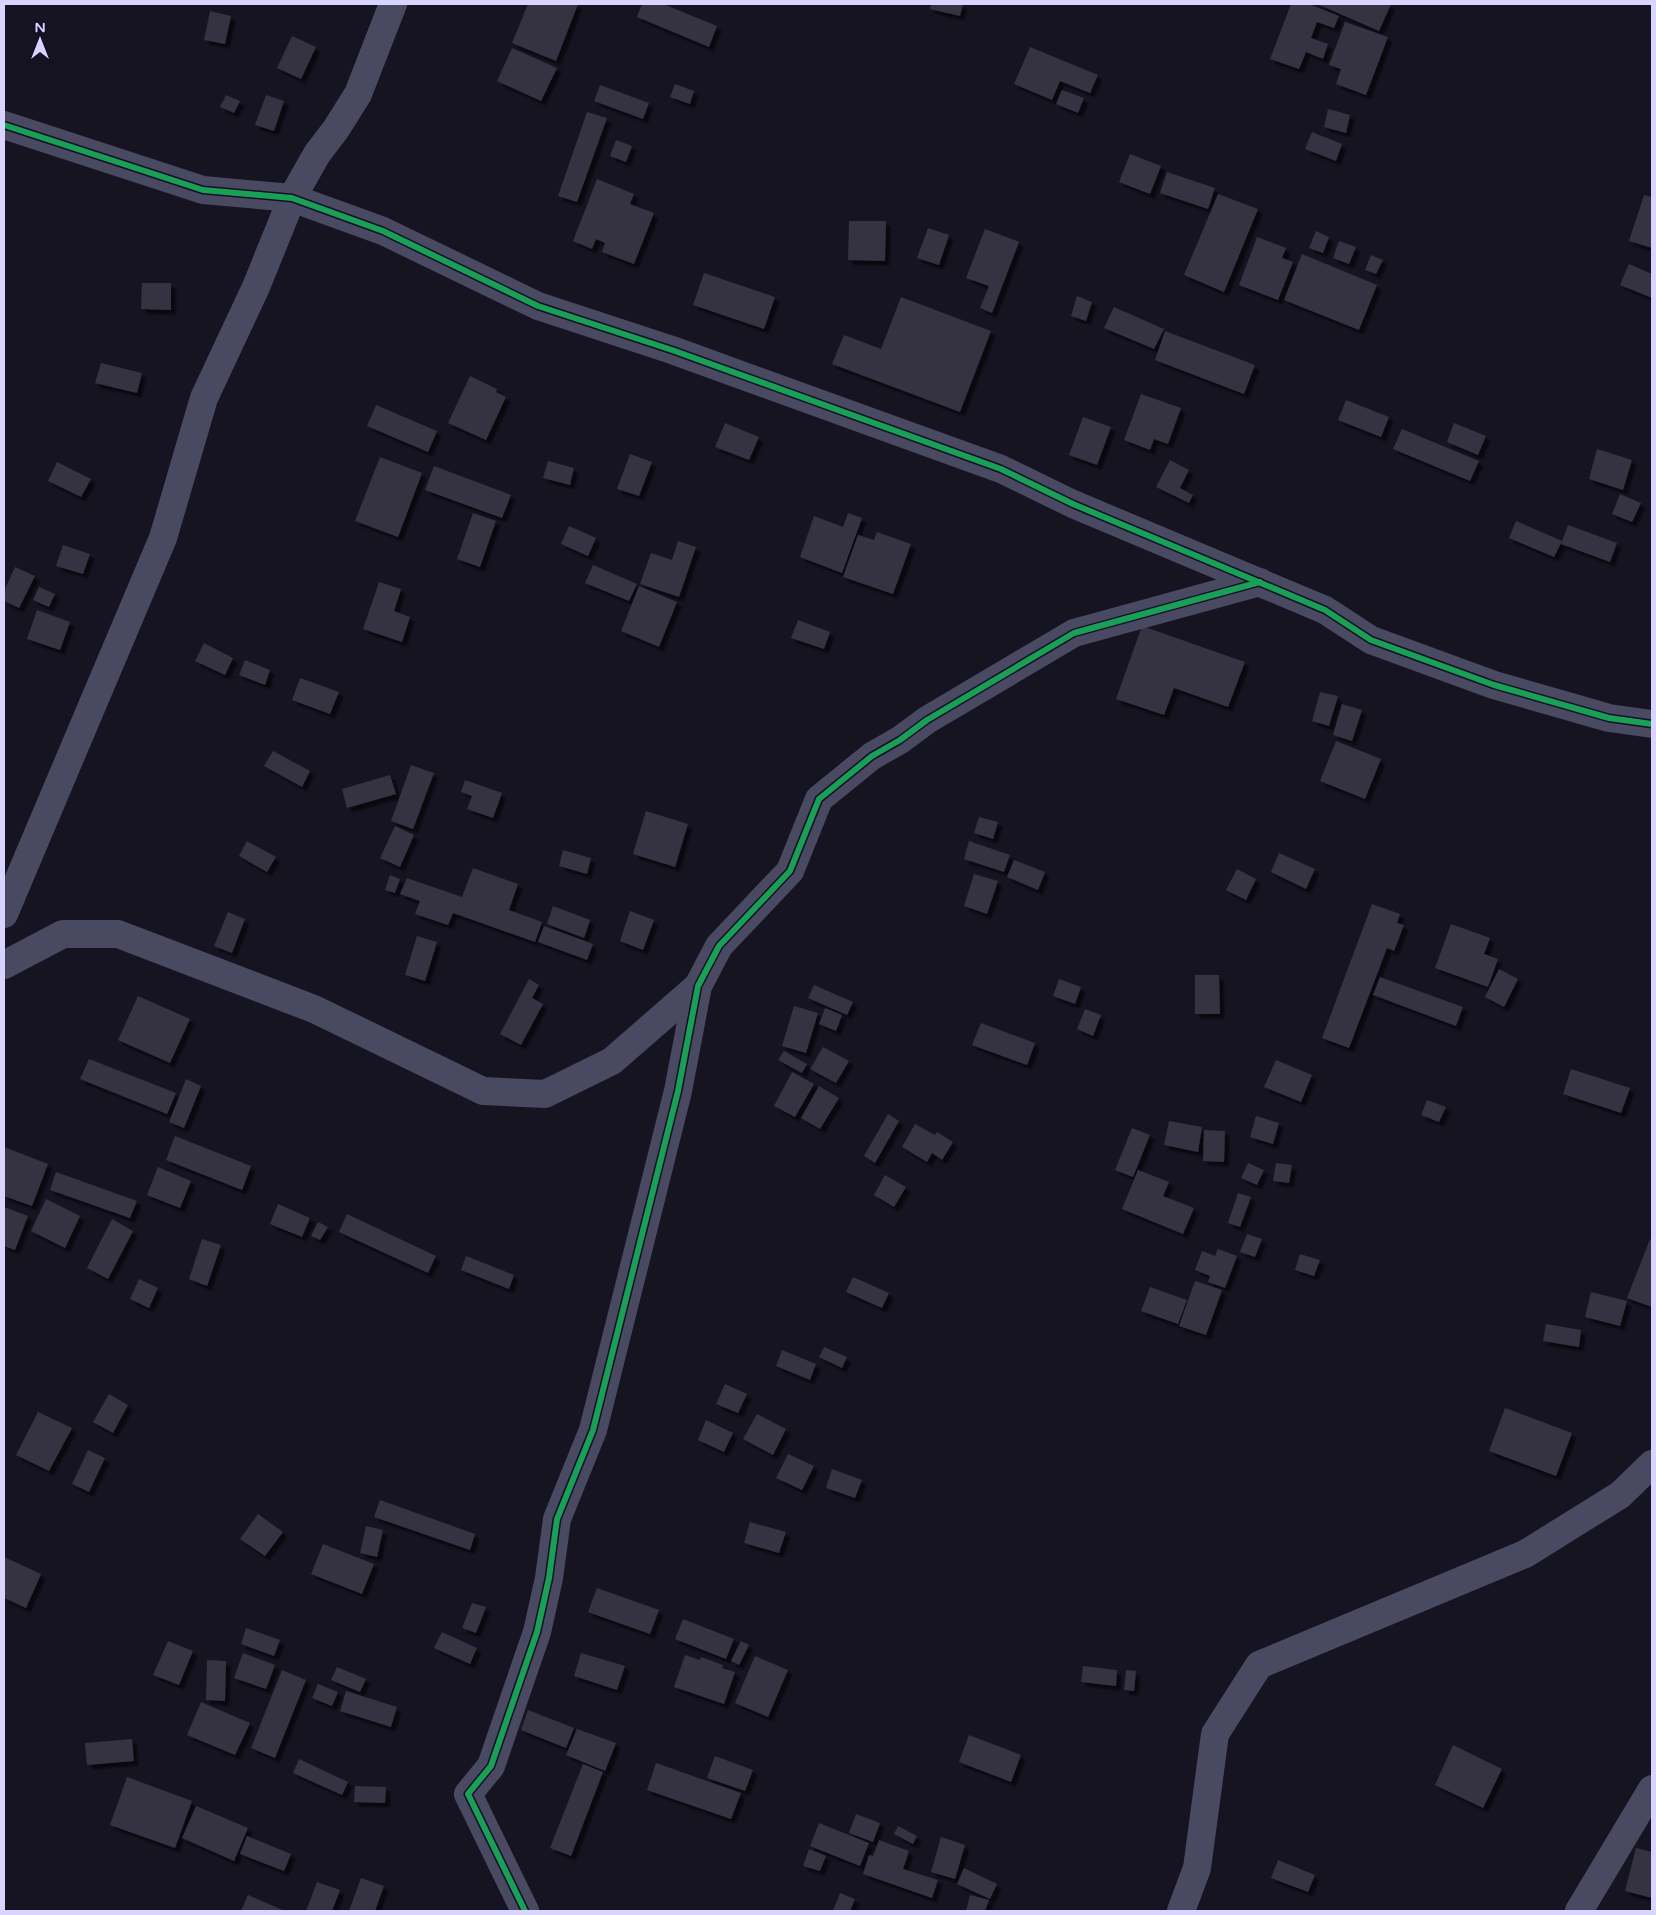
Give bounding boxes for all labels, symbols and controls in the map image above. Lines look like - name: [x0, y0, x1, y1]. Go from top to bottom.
- north arrow: [15, 15, 65, 65]
- text: N: [34, 19, 46, 36]

